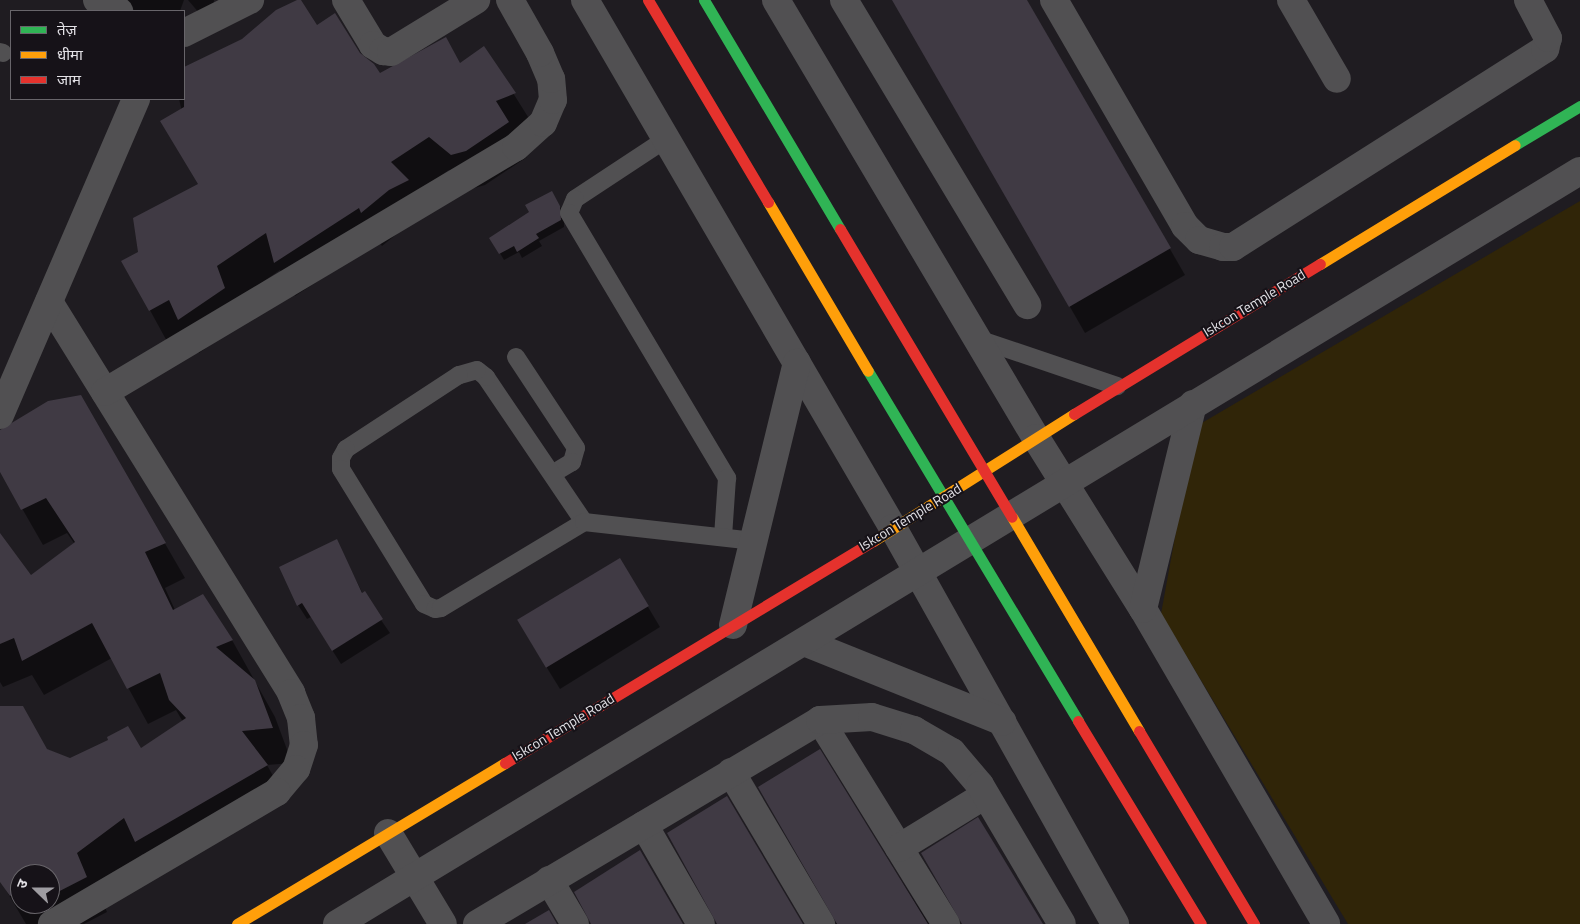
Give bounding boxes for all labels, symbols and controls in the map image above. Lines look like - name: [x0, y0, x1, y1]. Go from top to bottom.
- legend: [10, 10, 185, 100]
- text: तेज़: [57, 18, 77, 41]
- text: धीमा: [57, 43, 83, 66]
- text: जाम: [57, 68, 81, 91]
- street label: Iskcon Temple Road: [1200, 266, 1308, 340]
- street label: Iskcon Temple Road: [856, 480, 964, 554]
- street label: Iskcon Temple Road: [509, 690, 617, 764]
- north arrow: [10, 864, 60, 914]
- text: उ: [10, 876, 33, 891]

